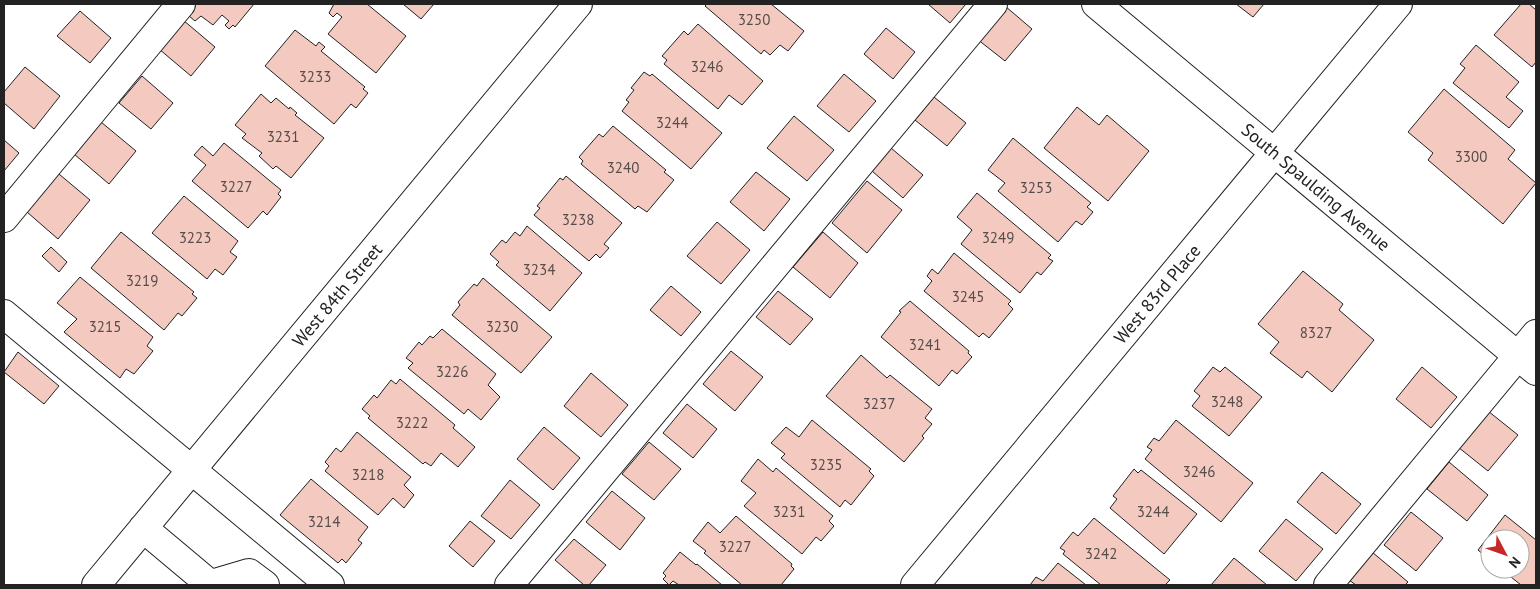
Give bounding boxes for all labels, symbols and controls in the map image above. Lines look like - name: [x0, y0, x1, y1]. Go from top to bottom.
- house number: 3250: [738, 10, 770, 29]
- house number: 3246: [691, 57, 723, 76]
- house number: 3233: [299, 67, 331, 86]
- house number: 3244: [656, 113, 688, 132]
- street label: South Spaulding Avenue: [1237, 118, 1395, 256]
- house number: 3231: [267, 127, 299, 146]
- house number: 3300: [1455, 147, 1487, 166]
- house number: 3240: [607, 158, 639, 177]
- house number: 3227: [220, 177, 252, 196]
- house number: 3253: [1020, 178, 1052, 197]
- house number: 3238: [562, 210, 594, 229]
- house number: 3223: [179, 228, 211, 247]
- house number: 3249: [982, 228, 1014, 247]
- street label: West 84th Street: [287, 239, 387, 351]
- street label: West 83rd Place: [1109, 239, 1205, 349]
- house number: 3234: [523, 260, 555, 279]
- house number: 3219: [126, 271, 158, 290]
- house number: 3245: [952, 287, 984, 306]
- house number: 3215: [89, 317, 121, 336]
- house number: 3230: [486, 317, 518, 336]
- house number: 8327: [1300, 323, 1332, 342]
- house number: 3241: [909, 335, 941, 354]
- house number: 3226: [436, 362, 468, 381]
- house number: 3248: [1211, 392, 1243, 411]
- house number: 3237: [863, 394, 895, 413]
- house number: 3222: [396, 413, 428, 432]
- house number: 3235: [810, 455, 842, 474]
- house number: 3246: [1183, 462, 1215, 481]
- house number: 3218: [352, 465, 384, 484]
- house number: 3231: [773, 502, 805, 521]
- house number: 3244: [1137, 502, 1169, 521]
- house number: 3214: [308, 512, 340, 531]
- north arrow: [1480, 529, 1530, 579]
- house number: 3227: [719, 537, 751, 556]
- house number: 3242: [1085, 544, 1117, 563]
- text: N: [1505, 553, 1525, 572]

